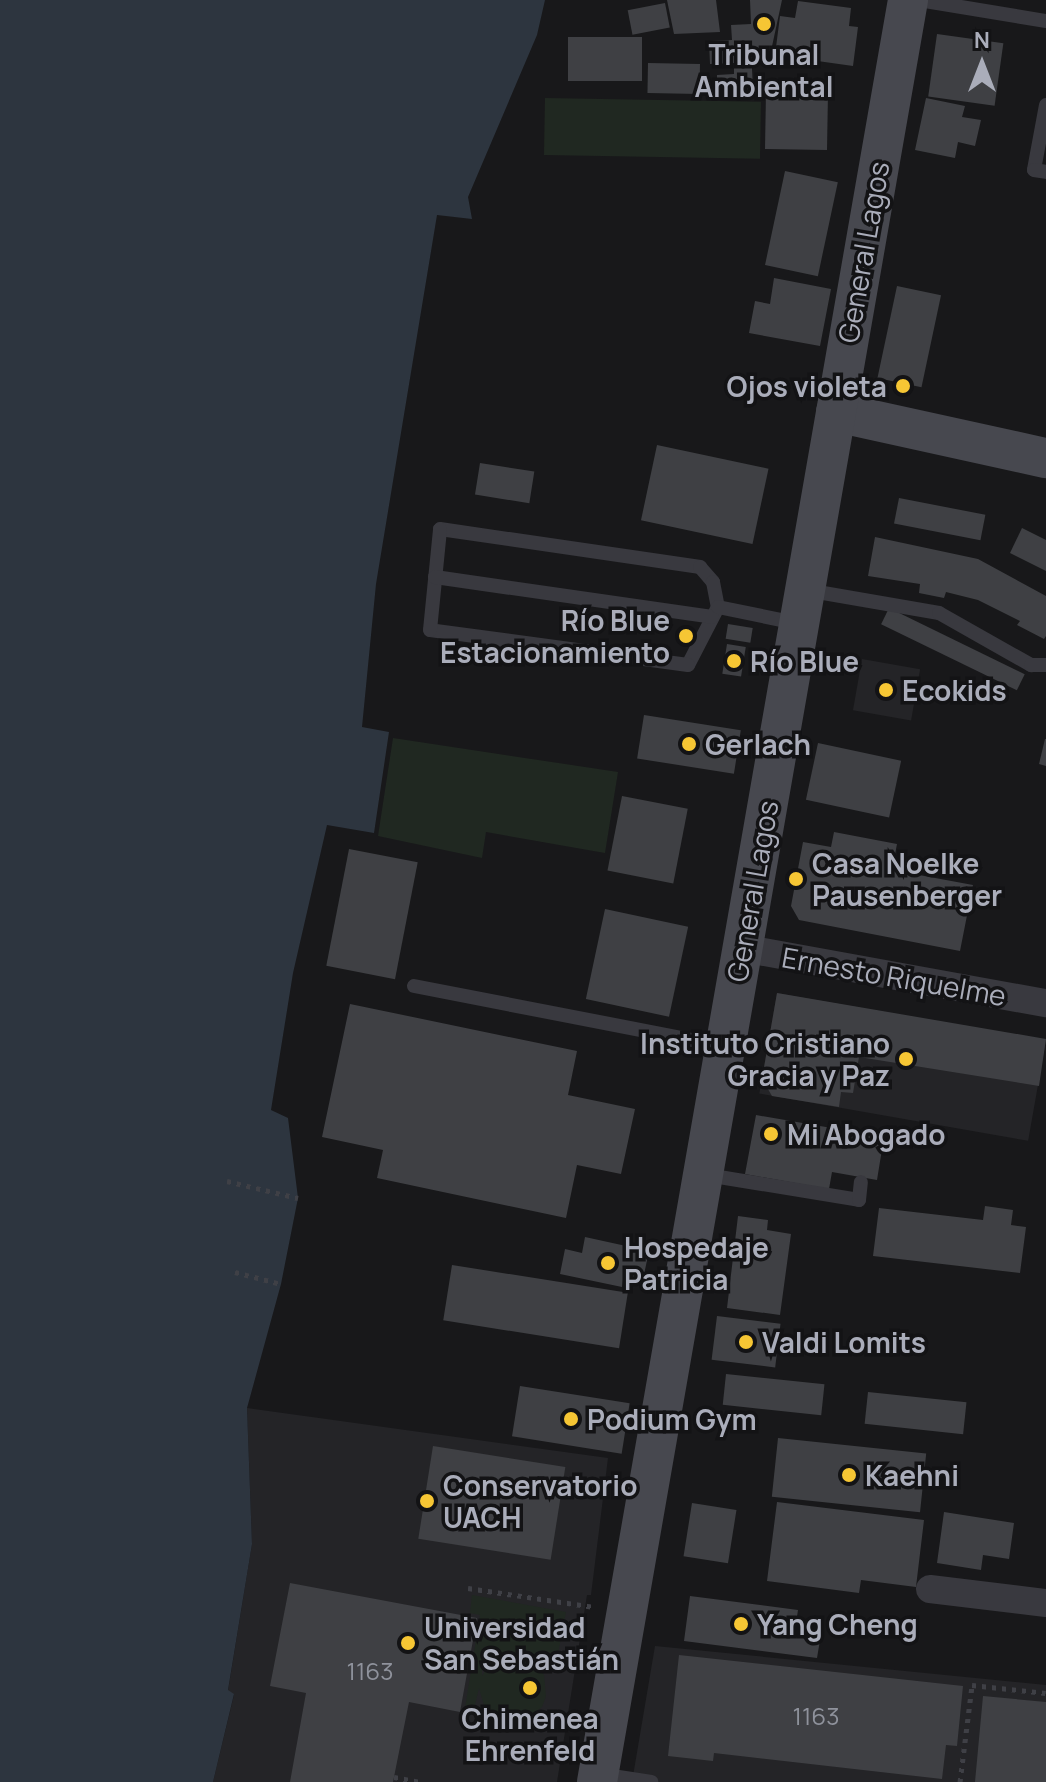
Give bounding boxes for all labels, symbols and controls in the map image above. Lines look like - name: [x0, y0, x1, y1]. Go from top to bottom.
- marker: Tribunal Ambiental: [755, 15, 773, 33]
- north arrow: [942, 24, 1022, 104]
- text: N: [974, 25, 990, 55]
- place label: Tribunal Ambiental: [694, 37, 834, 103]
- street label: General Lagos: [831, 159, 895, 345]
- place label: Ojos violeta: [727, 369, 887, 403]
- marker: Ojos violeta: [894, 377, 912, 395]
- place label: Río Blue Estacionamiento: [440, 603, 670, 669]
- marker: Río Blue Estacionamiento: [677, 627, 695, 645]
- place label: Río Blue: [750, 644, 859, 678]
- marker: Río Blue: [725, 652, 743, 670]
- place label: Ecokids: [902, 673, 1007, 707]
- marker: Ecokids: [877, 681, 895, 699]
- place label: Gerlach: [705, 727, 811, 761]
- marker: Gerlach: [680, 735, 698, 753]
- street label: General Lagos: [720, 798, 784, 984]
- place label: Casa Noelke Pausenberger: [812, 846, 1002, 912]
- marker: Casa Noelke Pausenberger: [787, 870, 805, 888]
- street label: Ernesto Riquelme: [779, 940, 1009, 1012]
- place label: Instituto Cristiano Gracia y Paz: [640, 1026, 890, 1092]
- marker: Instituto Cristiano Gracia y Paz: [897, 1050, 915, 1068]
- place label: Mi Abogado: [787, 1117, 946, 1151]
- marker: Mi Abogado: [762, 1125, 780, 1143]
- place label: Hospedaje Patricia: [624, 1230, 769, 1296]
- marker: Hospedaje Patricia: [599, 1254, 617, 1272]
- place label: Valdi Lomits: [762, 1325, 926, 1359]
- marker: Valdi Lomits: [737, 1333, 755, 1351]
- place label: Podium Gym: [587, 1402, 757, 1436]
- marker: Podium Gym: [562, 1410, 580, 1428]
- place label: Kaehni: [865, 1458, 959, 1492]
- marker: Kaehni: [840, 1466, 858, 1484]
- place label: Conservatorio UACH: [443, 1468, 637, 1534]
- marker: Conservatorio UACH: [418, 1492, 436, 1510]
- place label: Yang Cheng: [757, 1607, 918, 1641]
- place label: Universidad San Sebastián: [424, 1610, 619, 1676]
- marker: Yang Cheng: [732, 1615, 750, 1633]
- marker: Universidad San Sebastián: [399, 1634, 417, 1652]
- house number: 1163: [347, 1657, 393, 1685]
- marker: Chimenea Ehrenfeld: [521, 1679, 539, 1697]
- place label: Chimenea Ehrenfeld: [461, 1701, 599, 1767]
- house number: 1163: [793, 1702, 839, 1730]

